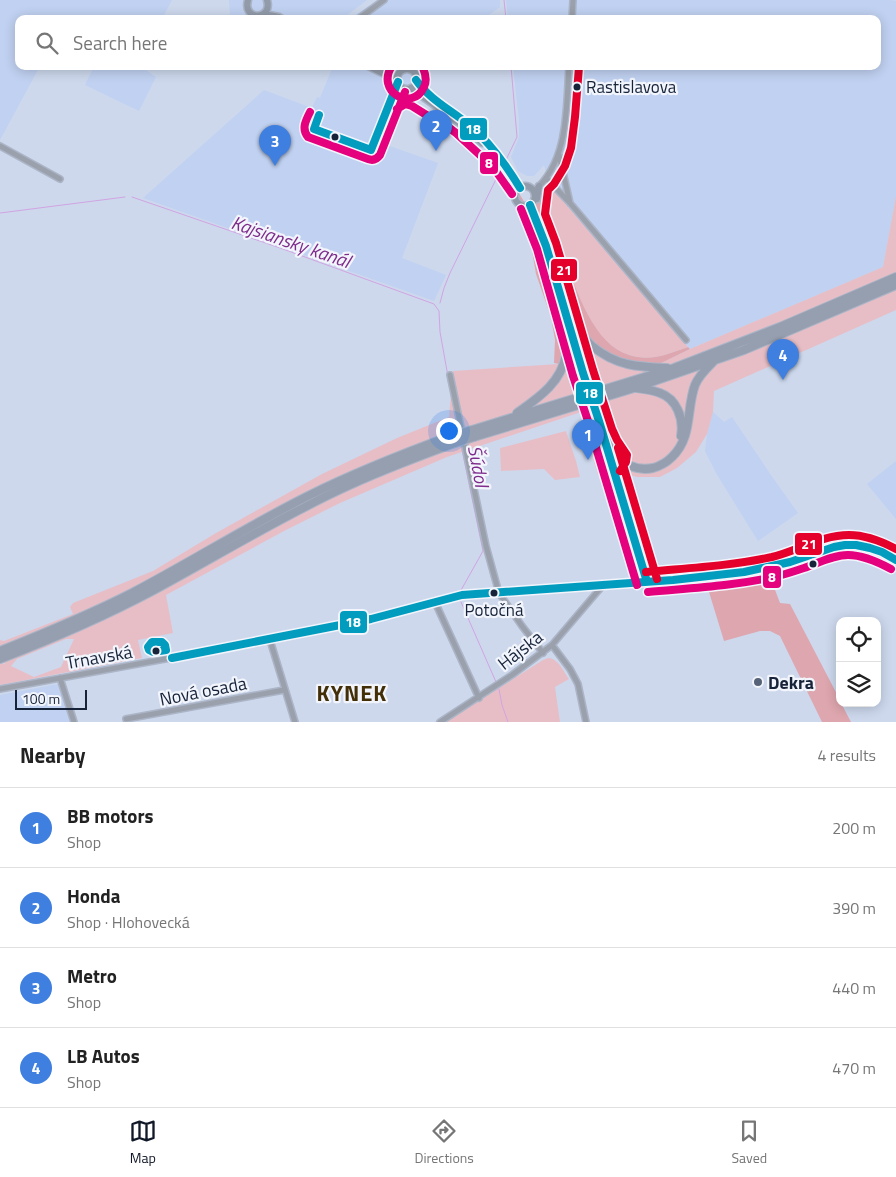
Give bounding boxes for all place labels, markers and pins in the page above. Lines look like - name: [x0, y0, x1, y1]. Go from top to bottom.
- place label: Rastislavova: [586, 74, 677, 100]
- marker: Rastislavova: [572, 82, 582, 92]
- pin: 2: [420, 110, 452, 151]
- pin: 3: [259, 125, 291, 166]
- unlabelled marker: [330, 132, 340, 142]
- pin: 4: [767, 339, 799, 380]
- pin: 1: [572, 419, 604, 460]
- unlabelled marker: [808, 559, 818, 569]
- marker: Potočná: [489, 588, 499, 598]
- place label: Potočná: [465, 597, 524, 623]
- unlabelled marker: [151, 646, 161, 656]
- place label: Dekra: [768, 669, 814, 696]
- marker: Dekra: [752, 676, 764, 688]

